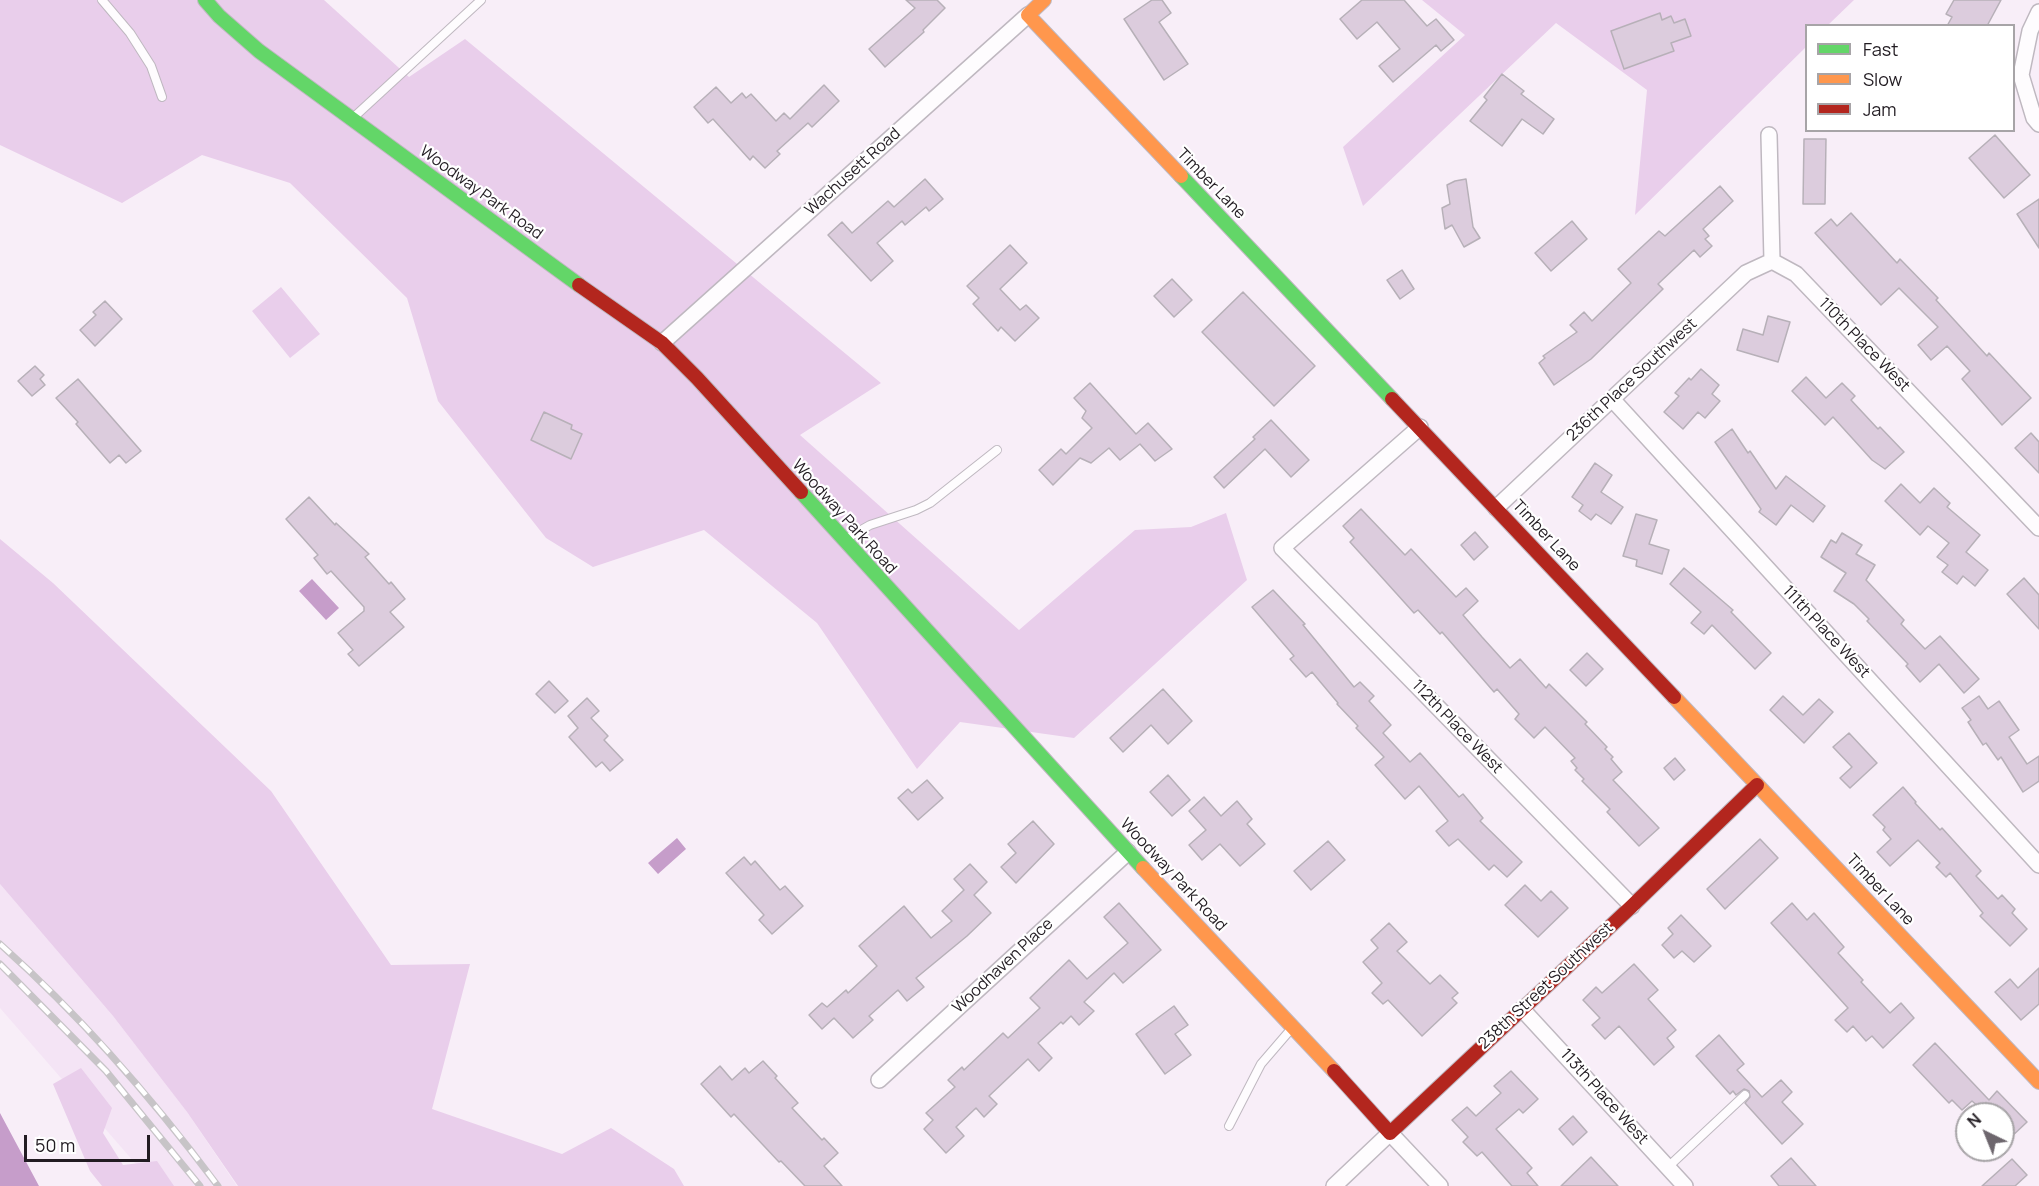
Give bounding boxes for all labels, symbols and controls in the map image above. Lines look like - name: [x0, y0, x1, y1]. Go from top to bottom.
- legend: [1805, 24, 2015, 132]
- text: Fast: [1863, 37, 1898, 61]
- text: Slow: [1863, 67, 1902, 91]
- text: Jam: [1863, 97, 1897, 121]
- street label: Wachusett Road: [801, 124, 905, 220]
- street label: Woodway Park Road: [416, 142, 546, 244]
- street label: Timber Lane: [1173, 145, 1249, 223]
- street label: 110th Place West: [1814, 294, 1914, 396]
- street label: 236th Place Southwest: [1563, 315, 1701, 445]
- street label: Woodway Park Road: [788, 456, 900, 578]
- street label: Timber Lane: [1508, 496, 1584, 576]
- street label: 111th Place West: [1778, 582, 1874, 682]
- street label: 112th Place West: [1408, 676, 1506, 778]
- street label: Woodway Park Road: [1116, 815, 1230, 935]
- street label: Timber Lane: [1842, 850, 1918, 930]
- street label: Woodhaven Place: [949, 915, 1057, 1017]
- street label: 238th Street Southwest: [1475, 918, 1617, 1054]
- street label: 113th Place West: [1556, 1045, 1652, 1149]
- north arrow: [1955, 1102, 2015, 1162]
- text: N: [1962, 1108, 1986, 1132]
- scale bar: [27, 1123, 153, 1161]
- text: 50 m: [35, 1133, 75, 1157]

